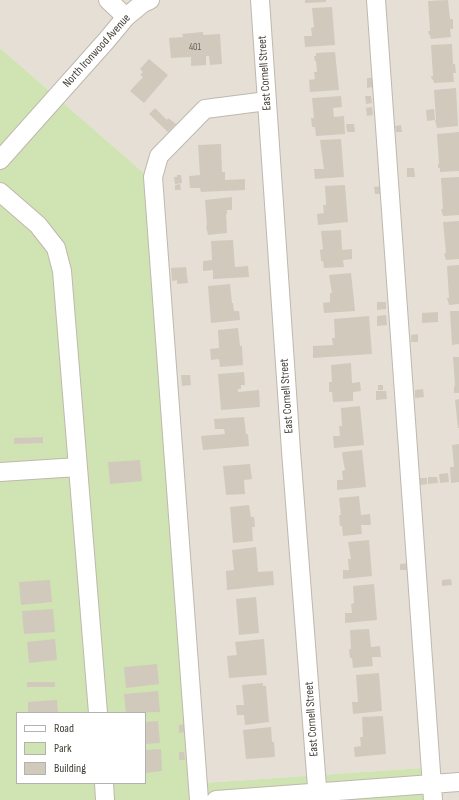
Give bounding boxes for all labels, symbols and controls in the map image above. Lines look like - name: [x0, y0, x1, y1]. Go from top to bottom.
- street label: North Ironwood Avenue: [60, 11, 134, 91]
- street label: East Cornell Street: [255, 35, 275, 111]
- house number: 401: [189, 41, 201, 53]
- street label: East Cornell Street: [277, 358, 297, 434]
- street label: East Cornell Street: [302, 681, 322, 757]
- legend: [16, 712, 146, 784]
- text: Road: [54, 721, 74, 736]
- text: Park: [54, 741, 72, 756]
- text: Building: [54, 761, 86, 776]

